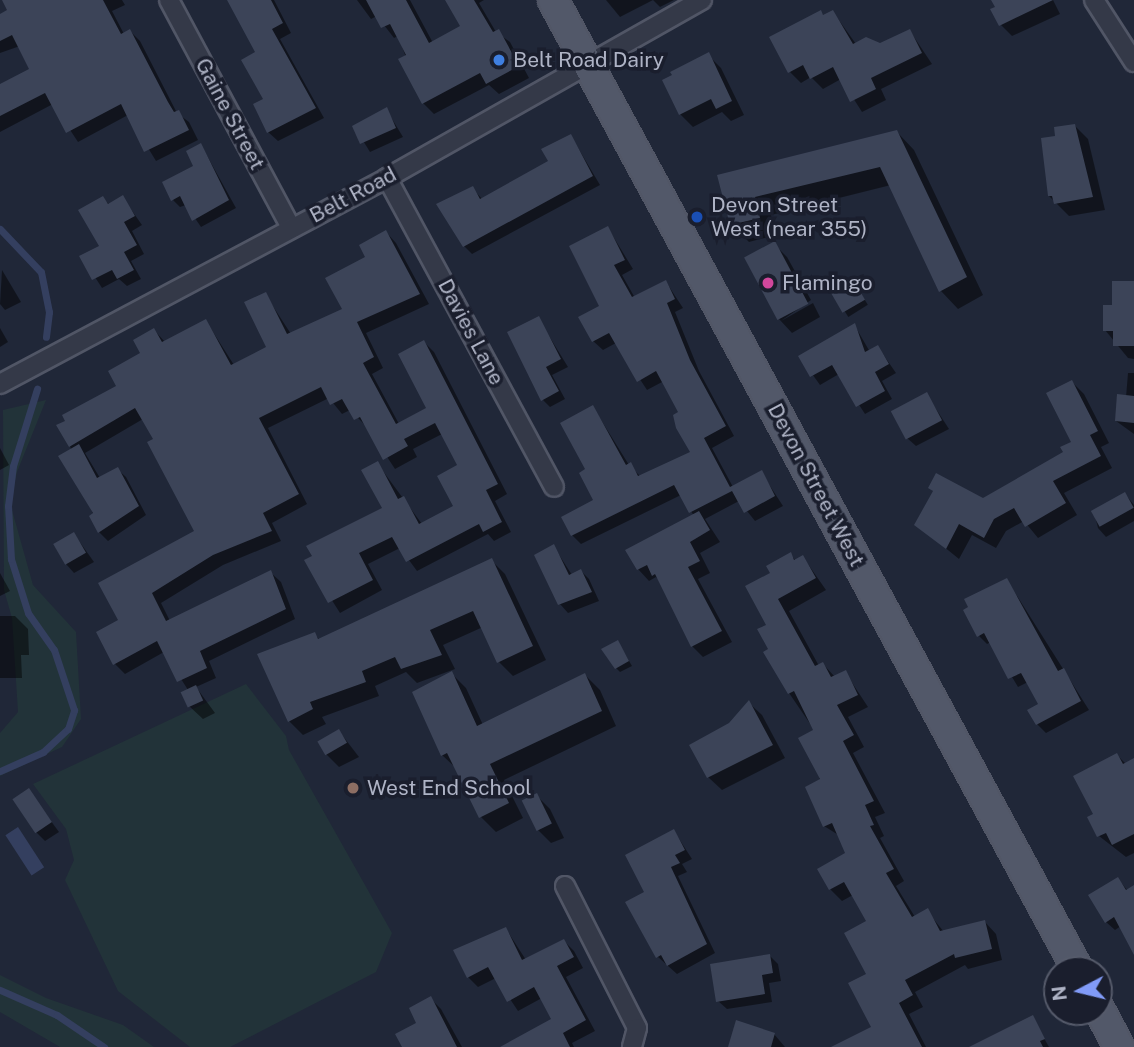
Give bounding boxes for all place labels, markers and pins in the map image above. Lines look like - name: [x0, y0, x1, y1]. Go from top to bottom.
- place label: Belt Road Dairy: [513, 47, 664, 73]
- marker: Belt Road Dairy: [491, 52, 507, 68]
- place label: Devon Street West (near 355): [711, 192, 867, 242]
- marker: Devon Street West (near 355): [689, 209, 705, 225]
- place label: Flamingo: [782, 270, 873, 296]
- marker: Flamingo: [760, 275, 776, 291]
- place label: West End School: [367, 775, 532, 801]
- marker: West End School: [345, 780, 361, 796]

